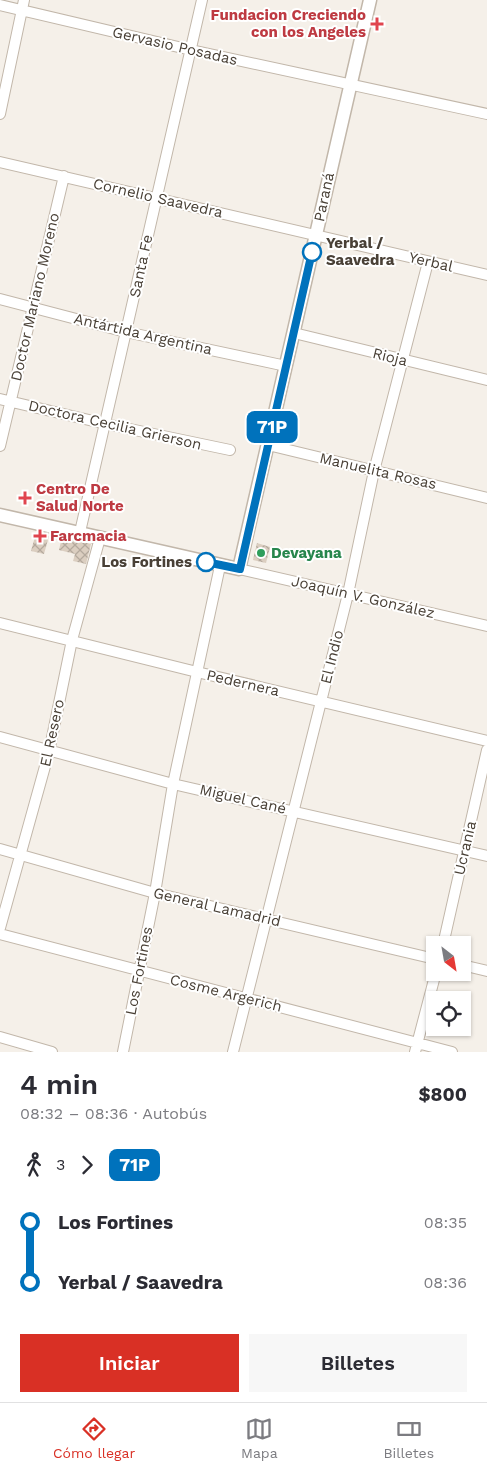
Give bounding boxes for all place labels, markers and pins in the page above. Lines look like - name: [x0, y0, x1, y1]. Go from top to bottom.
- place label: Fundacion Creciendo con los Angeles: [211, 6, 366, 41]
- marker: Fundacion Creciendo con los Angeles: [370, 17, 384, 31]
- place label: Yerbal / Saavedra: [326, 234, 395, 269]
- marker: Yerbal / Saavedra: [302, 242, 322, 262]
- place label: Centro De Salud Norte: [36, 480, 124, 515]
- marker: Centro De Salud Norte: [18, 491, 32, 505]
- place label: Farcmacia: [50, 527, 127, 545]
- marker: Farcmacia: [34, 530, 46, 542]
- place label: Devayana: [271, 544, 342, 562]
- marker: Devayana: [255, 547, 267, 559]
- marker: Los Fortines: [196, 552, 216, 572]
- place label: Los Fortines: [101, 553, 192, 571]

